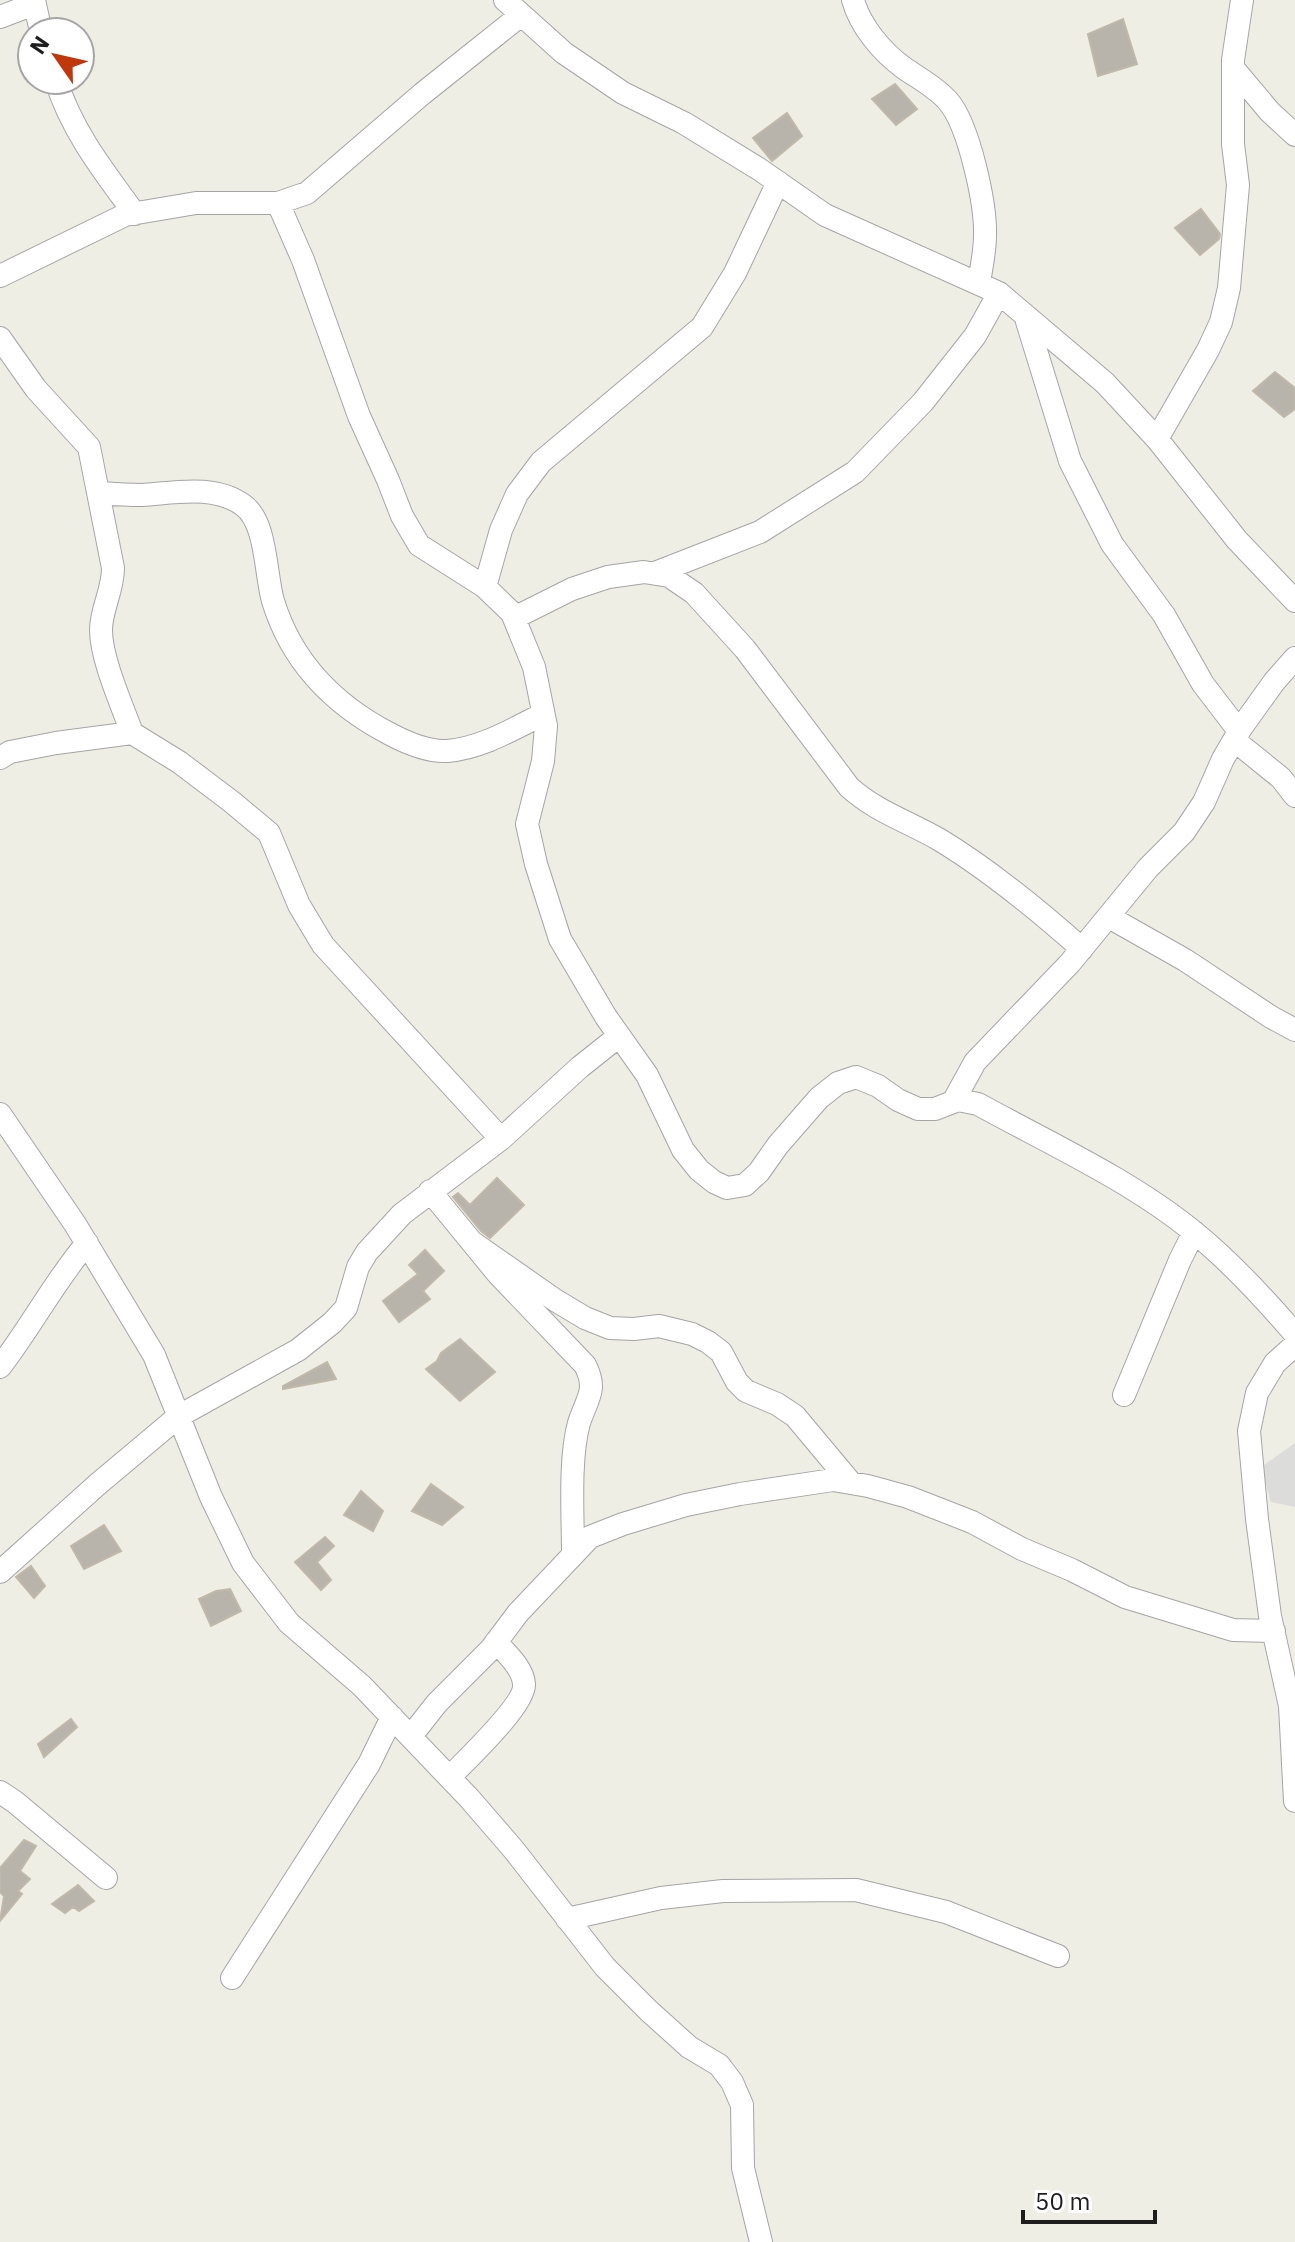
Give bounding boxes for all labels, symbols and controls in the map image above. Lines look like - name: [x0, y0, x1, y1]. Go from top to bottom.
- north arrow: [16, 16, 96, 96]
- text: N: [23, 30, 55, 59]
- scale bar: [1023, 2174, 1155, 2224]
- text: 50 m: [1035, 2185, 1090, 2217]

